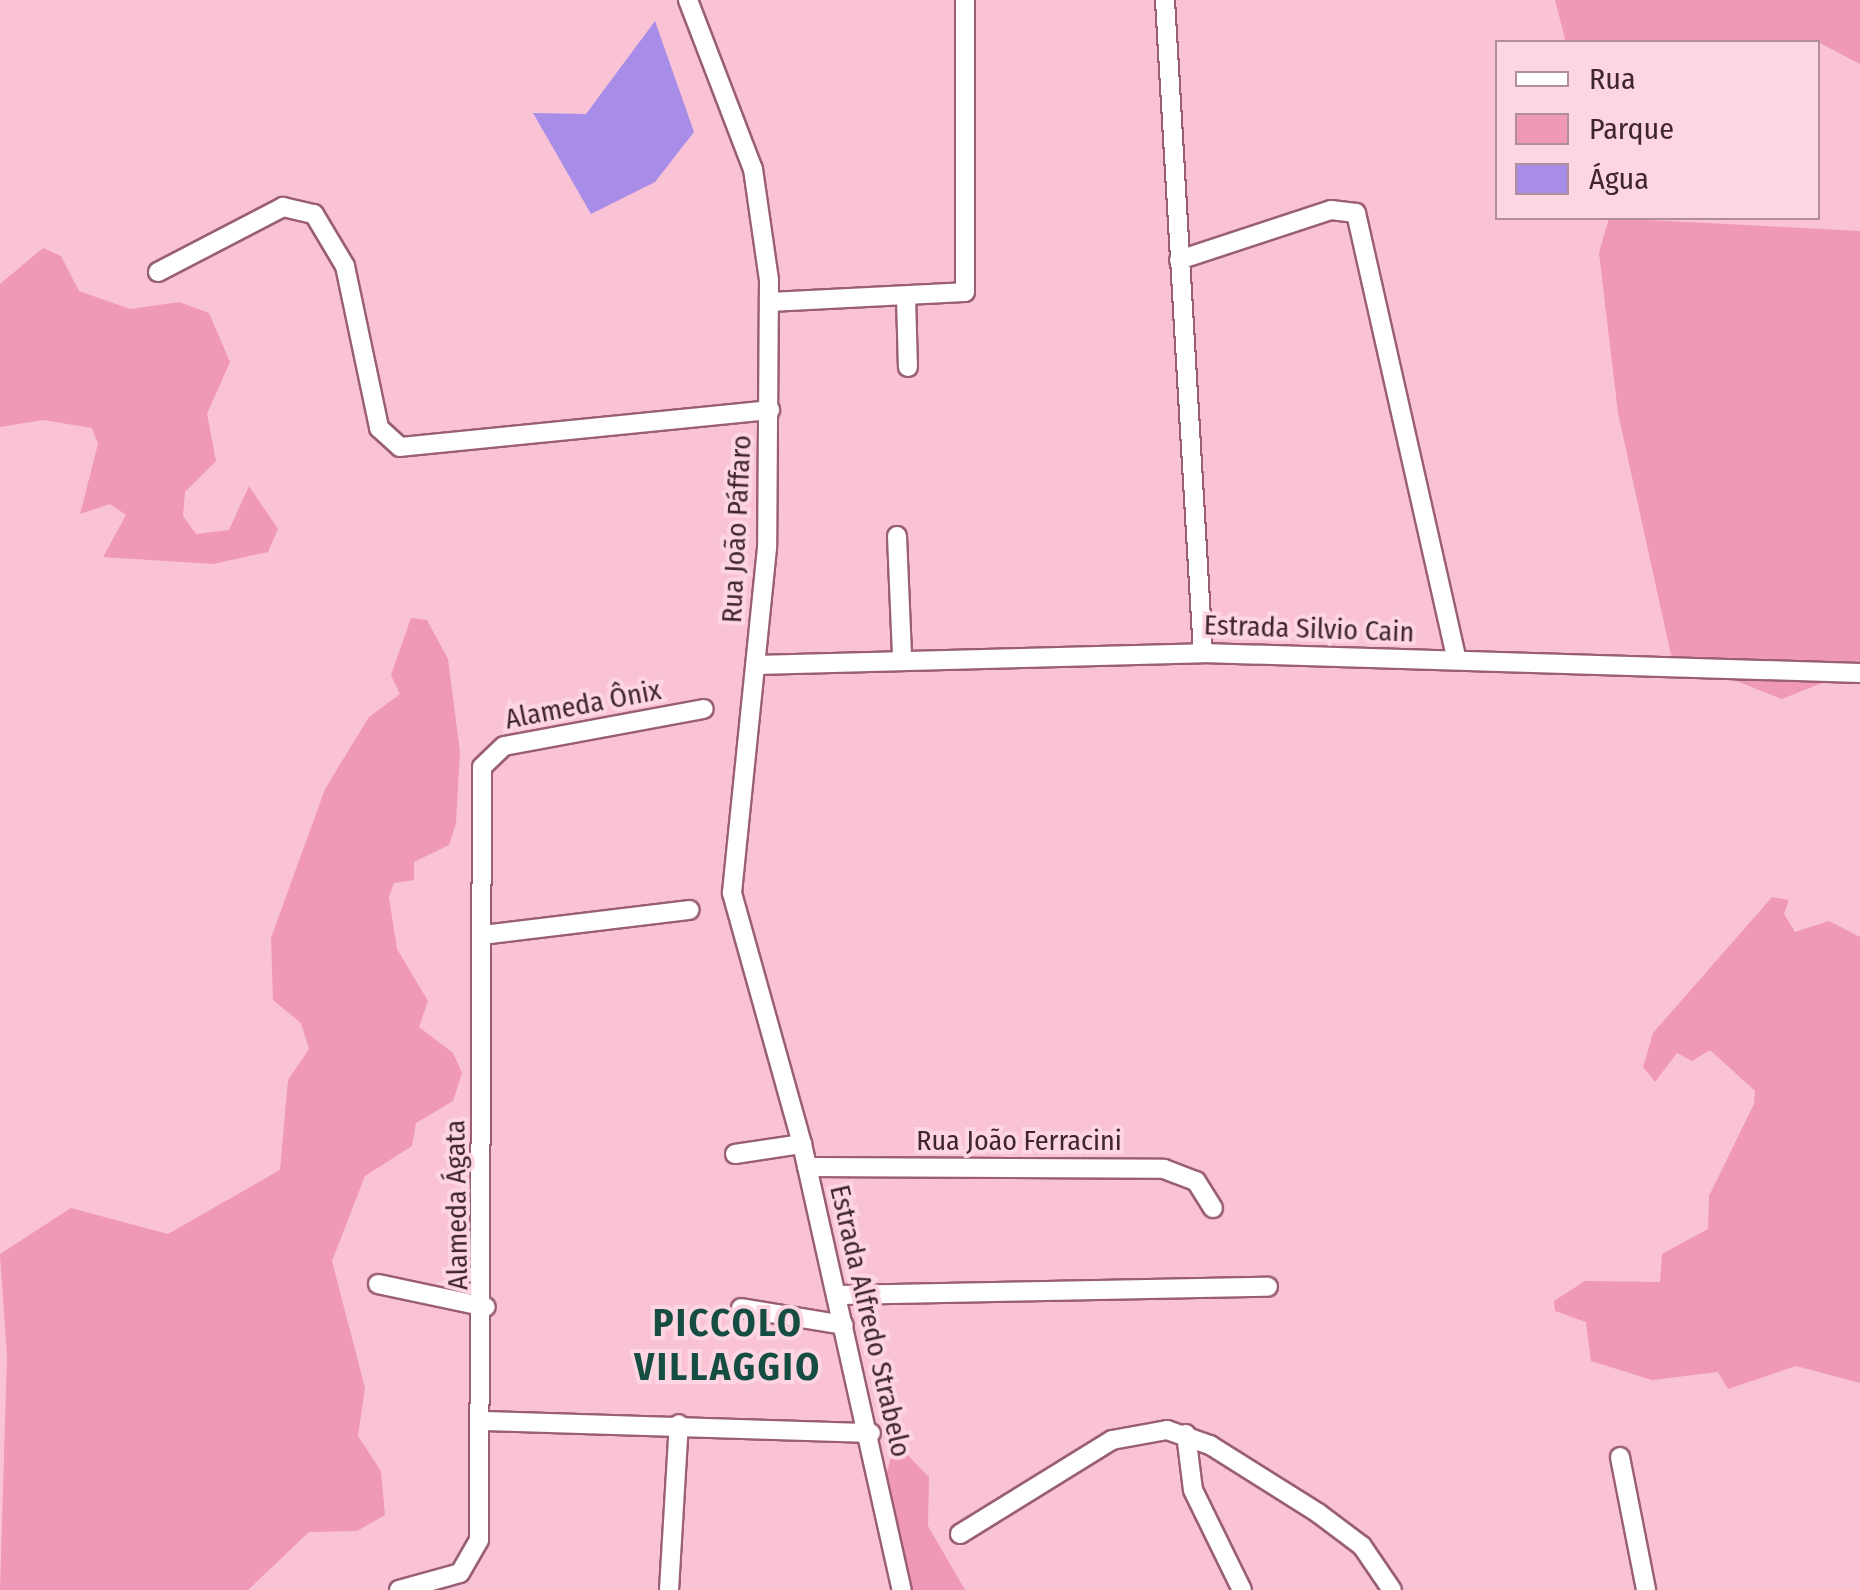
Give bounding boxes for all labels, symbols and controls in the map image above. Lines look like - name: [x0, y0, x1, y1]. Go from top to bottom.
- legend: [1495, 40, 1820, 220]
- text: Rua: [1589, 61, 1636, 97]
- text: Parque: [1589, 111, 1674, 147]
- text: Água: [1589, 161, 1649, 197]
- street label: Rua João Páffaro: [715, 434, 759, 624]
- street label: Estrada Silvio Cain: [1203, 609, 1415, 649]
- street label: Alameda Ônix: [502, 673, 664, 737]
- street label: Alameda Ágata: [439, 1120, 475, 1290]
- street label: Rua João Ferracini: [916, 1124, 1122, 1158]
- street label: Estrada Alfredo Strabelo: [822, 1182, 918, 1460]
- district label: PICCOLO VILLAGGIO: [634, 1301, 822, 1390]

